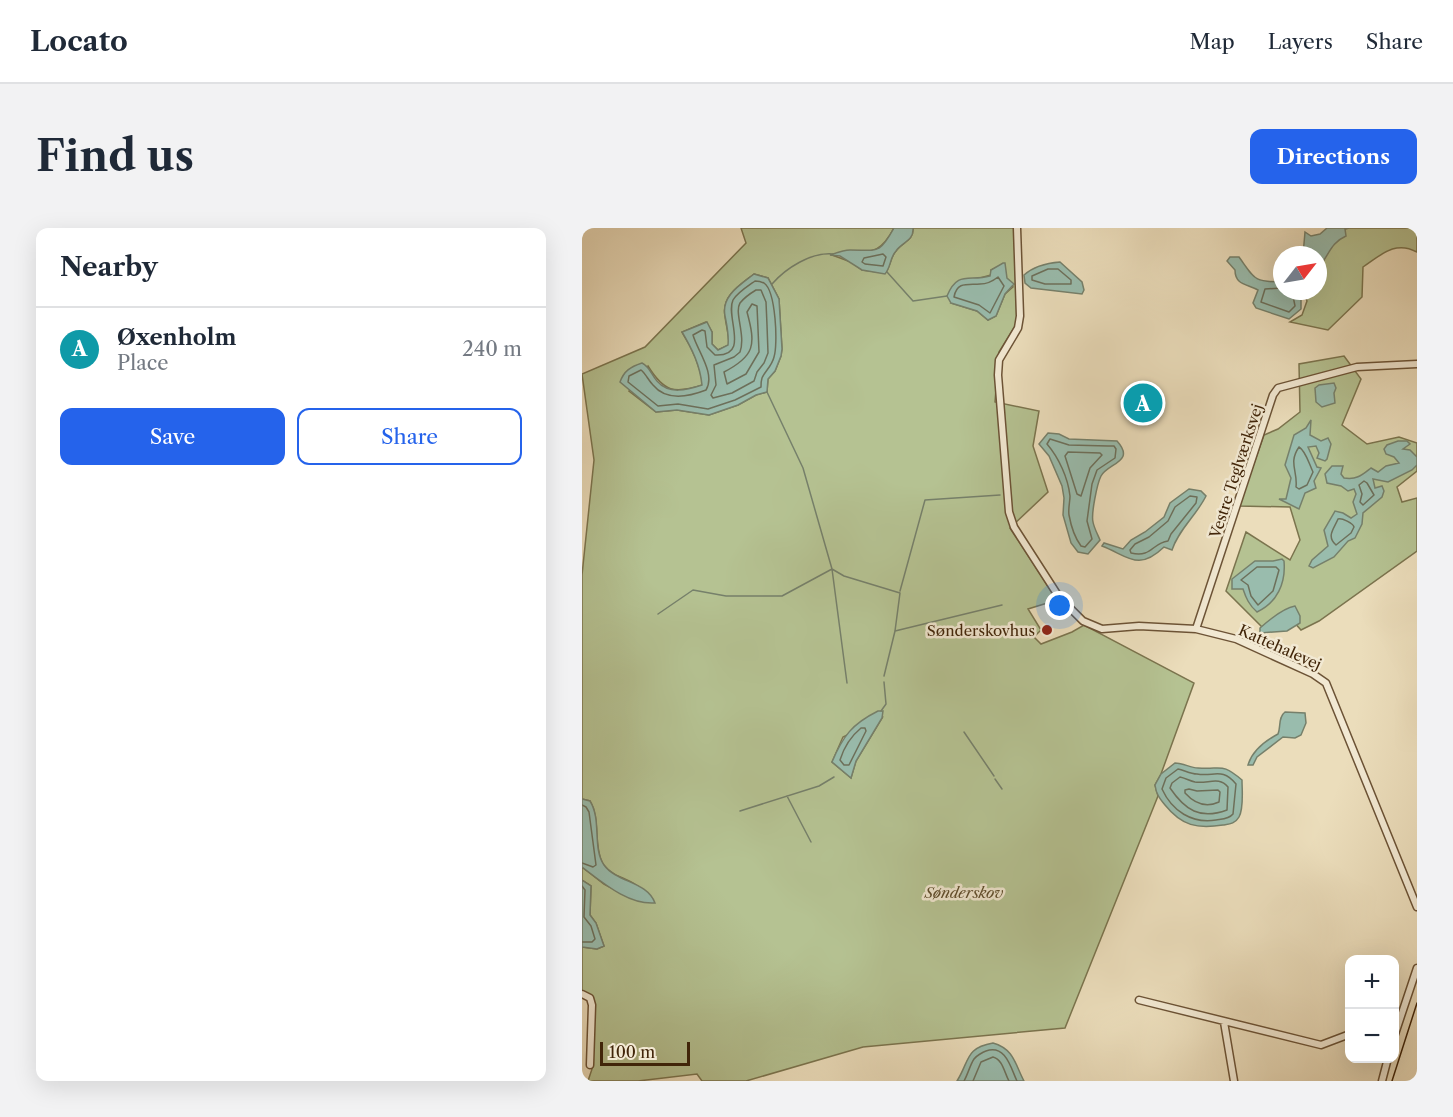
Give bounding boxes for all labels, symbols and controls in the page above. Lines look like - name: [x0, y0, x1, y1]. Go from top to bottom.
- text: Locato: [30, 24, 128, 58]
- text: Map: [1190, 29, 1235, 54]
- text: Layers: [1268, 29, 1333, 54]
- text: Share: [1366, 29, 1423, 54]
- button: Directions: [1250, 129, 1417, 184]
- text: Find us: [36, 130, 194, 182]
- north arrow: [1273, 246, 1327, 300]
- text: Nearby: [60, 251, 158, 283]
- text: Øxenholm: [117, 324, 236, 351]
- text: A: [72, 337, 87, 361]
- text: 240 m: [462, 337, 522, 361]
- text: Place: [117, 351, 168, 375]
- pin: A: [1124, 380, 1162, 426]
- street label: Vestre Teglværksvej: [1205, 401, 1267, 542]
- button: Save: [60, 408, 285, 465]
- button: Share: [297, 408, 522, 465]
- your location: [1045, 591, 1074, 620]
- street label: Kattehalevej: [1236, 620, 1324, 674]
- place label: Sønderskovhus: [927, 621, 1035, 640]
- marker: Sønderskovhus: [1040, 623, 1054, 637]
- park label: Sønderskov: [924, 883, 1003, 902]
- map controls: [1345, 955, 1399, 1063]
- button: +: [1345, 955, 1399, 1009]
- button: −: [1345, 1009, 1399, 1063]
- scale bar: [600, 1039, 690, 1066]
- text: 100 m: [609, 1042, 655, 1062]

